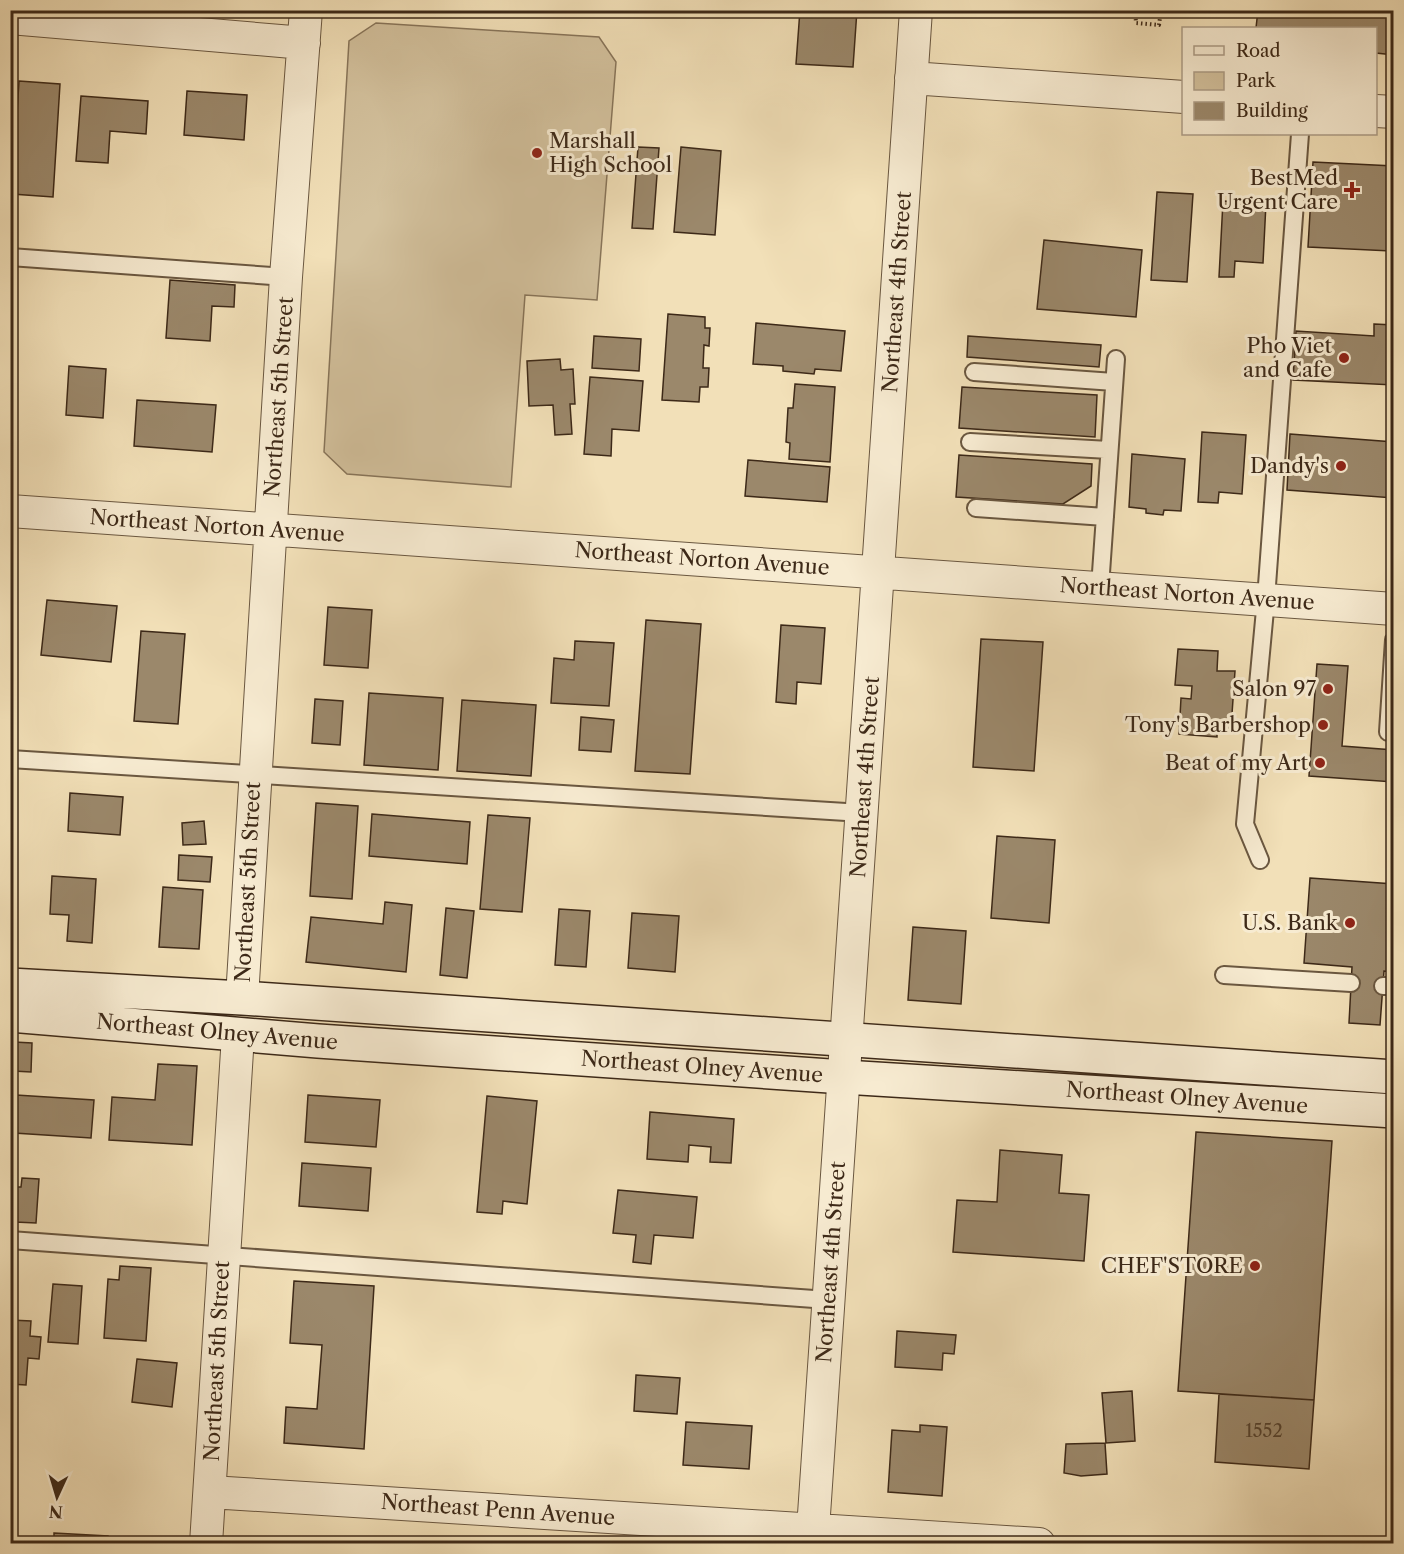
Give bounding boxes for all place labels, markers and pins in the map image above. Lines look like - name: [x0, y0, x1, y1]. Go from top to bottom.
- place label: Marshall High School: [549, 128, 672, 177]
- marker: Marshall High School: [530, 146, 544, 160]
- place label: BestMed Urgent Care: [1217, 165, 1338, 214]
- marker: BestMed Urgent Care: [1343, 181, 1361, 199]
- place label: Pho Viet and Cafe: [1243, 333, 1333, 382]
- marker: Pho Viet and Cafe: [1337, 351, 1351, 365]
- place label: Dandy's: [1250, 453, 1329, 478]
- marker: Dandy's: [1334, 459, 1348, 473]
- place label: Salon 97: [1232, 676, 1317, 701]
- marker: Salon 97: [1321, 682, 1335, 696]
- place label: Tony's Barbershop: [1125, 712, 1311, 737]
- marker: Tony's Barbershop: [1316, 718, 1330, 732]
- place label: Beat of my Art: [1165, 750, 1309, 775]
- marker: Beat of my Art: [1313, 756, 1327, 770]
- place label: U.S. Bank: [1242, 910, 1339, 935]
- marker: U.S. Bank: [1343, 916, 1357, 930]
- place label: CHEF'STORE: [1101, 1253, 1243, 1278]
- marker: CHEF'STORE: [1248, 1259, 1262, 1273]

